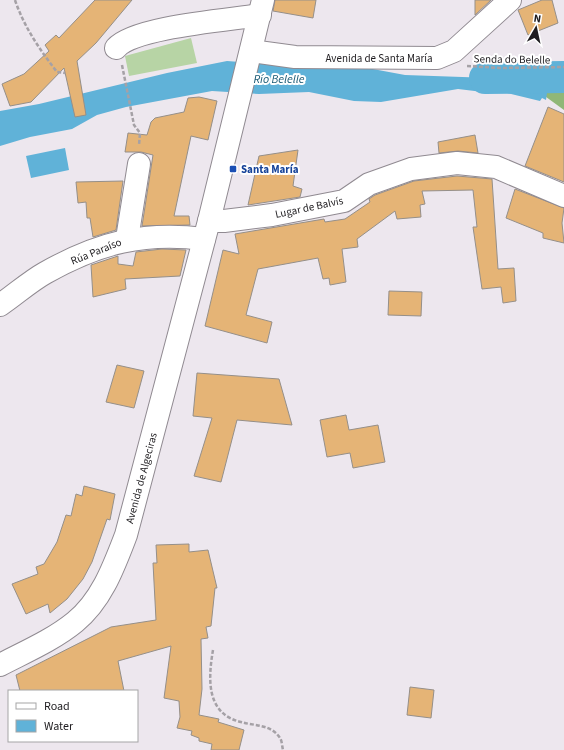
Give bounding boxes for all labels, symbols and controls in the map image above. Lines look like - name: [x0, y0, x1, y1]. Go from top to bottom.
- north arrow: [516, 8, 556, 48]
- text: N: [533, 11, 542, 27]
- street label: Avenida de Santa María: [325, 51, 433, 66]
- street label: Senda do Belelle: [474, 51, 551, 68]
- water label: Río Belelle: [253, 71, 305, 88]
- place label: Santa María: [241, 162, 299, 177]
- marker: Santa María: [228, 164, 238, 174]
- street label: Lugar de Balvís: [274, 193, 345, 222]
- street label: Rúa Paraíso: [68, 234, 124, 268]
- street label: Avenida de Algeciras: [122, 430, 161, 525]
- legend: [8, 690, 138, 742]
- text: Road: [44, 698, 70, 715]
- text: Water: [44, 718, 74, 735]

